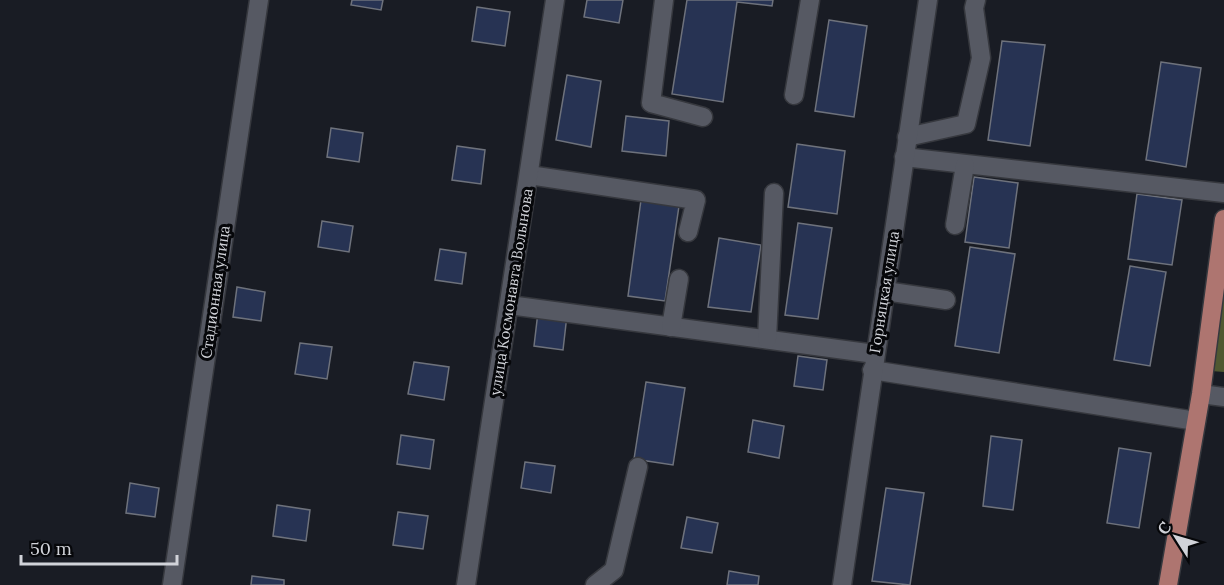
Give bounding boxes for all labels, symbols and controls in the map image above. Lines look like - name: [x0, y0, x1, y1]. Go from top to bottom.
- street label: улица Космонавта Волынова: [485, 187, 537, 397]
- street label: Стадионная улица: [196, 224, 234, 360]
- street label: Горняцкая улица: [865, 229, 903, 355]
- north arrow: [1146, 507, 1206, 567]
- text: С: [1153, 518, 1175, 538]
- scale bar: [21, 528, 177, 566]
- text: 50 m: [30, 537, 72, 560]

